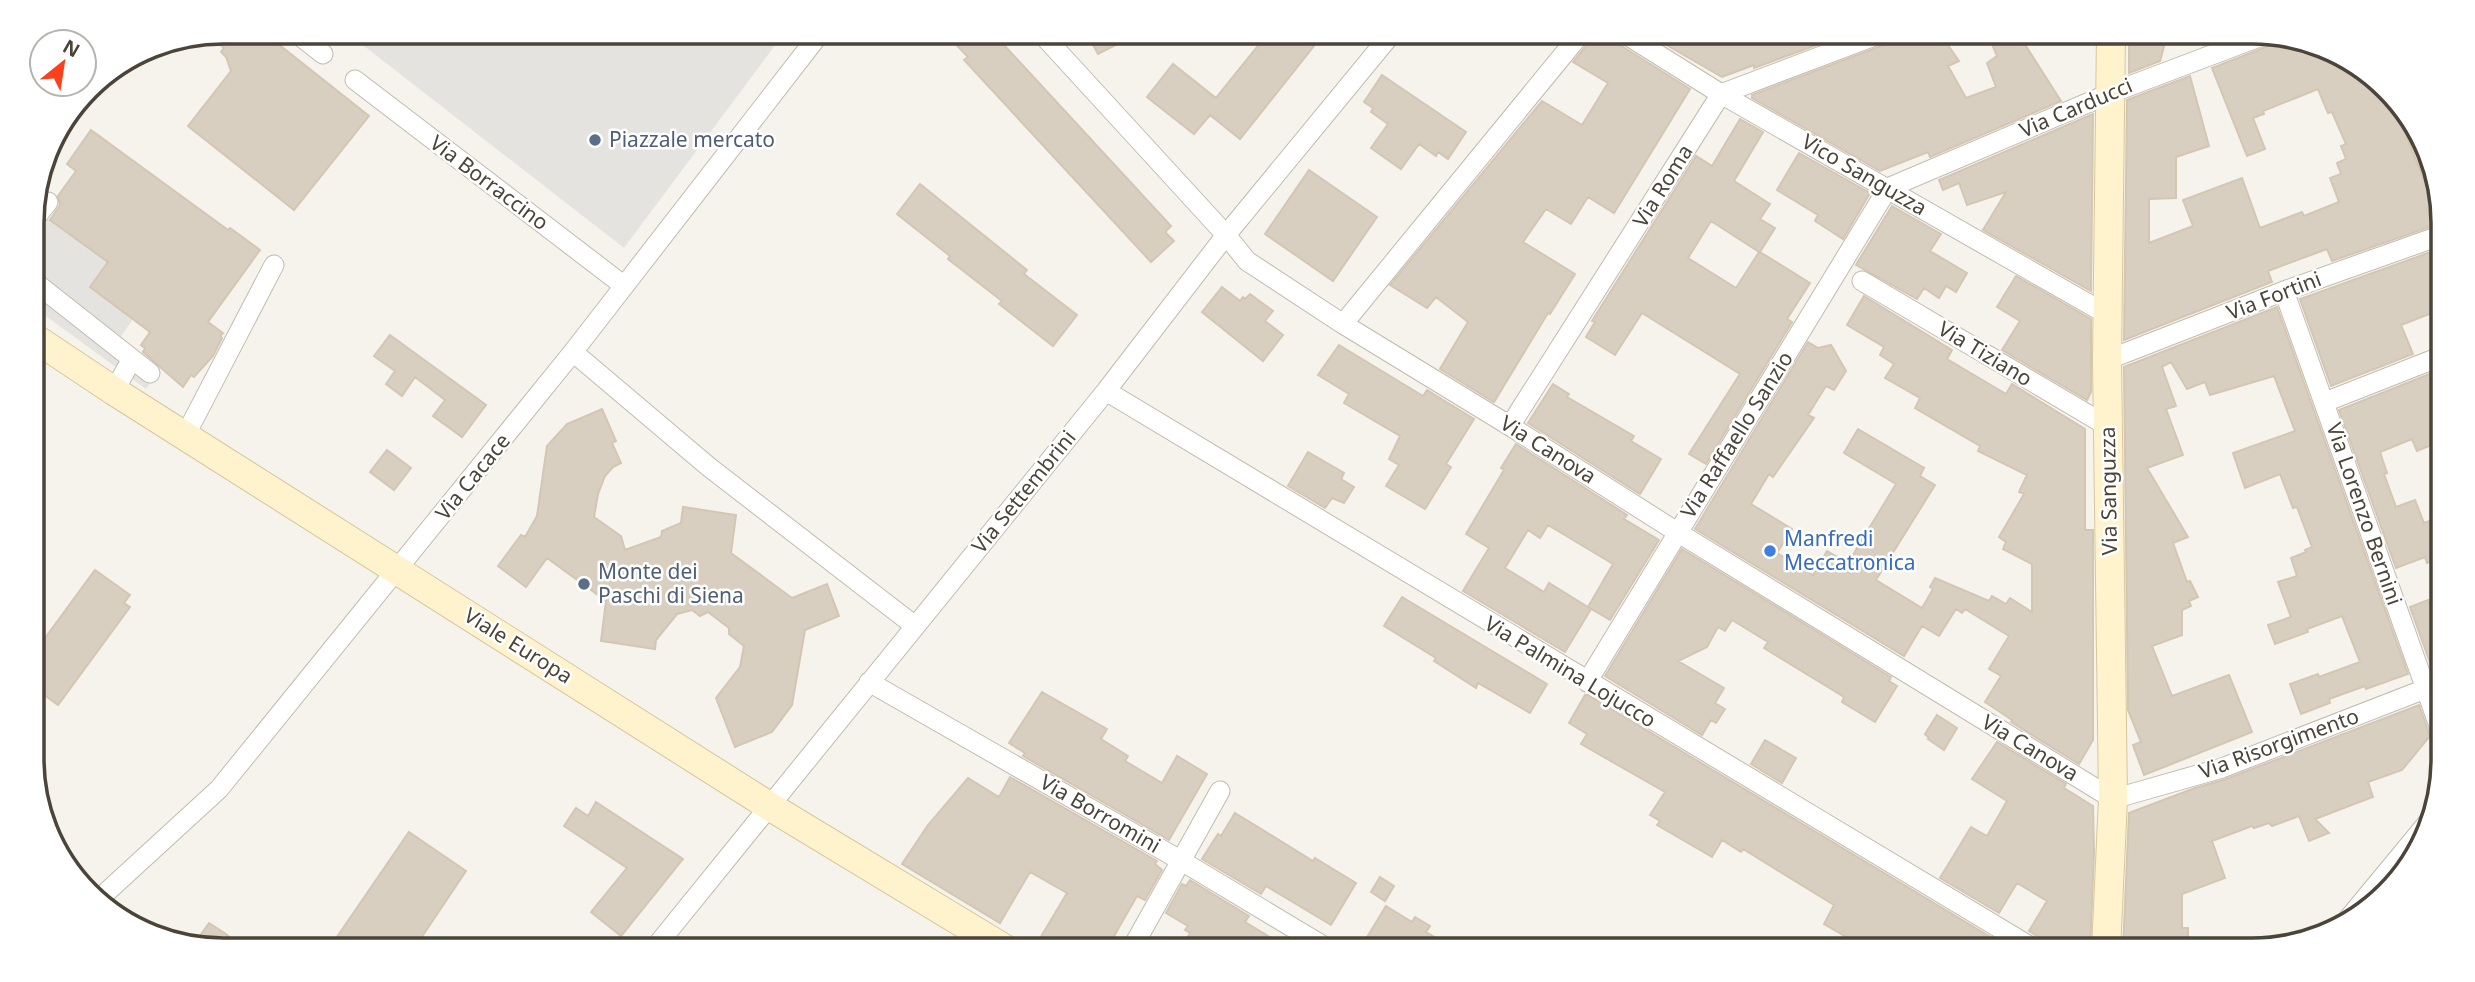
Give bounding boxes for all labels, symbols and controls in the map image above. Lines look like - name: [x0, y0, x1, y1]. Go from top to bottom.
- north arrow: [28, 28, 98, 98]
- text: N: [58, 33, 85, 63]
- street label: Via Carducci: [2015, 71, 2136, 143]
- place label: Piazzale mercato: [609, 125, 775, 153]
- street label: Vico Sanguzza: [1797, 127, 1932, 221]
- street label: Via Borraccino: [425, 128, 555, 236]
- marker: Piazzale mercato: [587, 132, 603, 148]
- street label: Via Roma: [1626, 139, 1699, 232]
- street label: Via Fortini: [2222, 264, 2325, 326]
- street label: Via Tiziano: [1933, 314, 2038, 392]
- street label: Via Raffaello Sanzio: [1674, 346, 1799, 523]
- street label: Via Canova: [1495, 409, 1602, 490]
- street label: Via Lorenzo Bernini: [2321, 419, 2409, 609]
- street label: Via Settembrini: [965, 424, 1082, 559]
- street label: Via Sanguzza: [2093, 426, 2123, 556]
- street label: Via Cacace: [429, 427, 516, 526]
- place label: Manfredi Meccatronica: [1784, 524, 1916, 576]
- marker: Manfredi Meccatronica: [1762, 543, 1778, 559]
- place label: Monte dei Paschi di Siena: [598, 557, 744, 609]
- marker: Monte dei Paschi di Siena: [576, 576, 592, 592]
- street label: Viale Europa: [459, 601, 578, 690]
- street label: Via Palmina Lojucco: [1480, 609, 1661, 733]
- street label: Via Risorgimento: [2195, 701, 2362, 785]
- street label: Via Canova: [1977, 707, 2084, 787]
- street label: Via Borromini: [1035, 767, 1166, 859]

